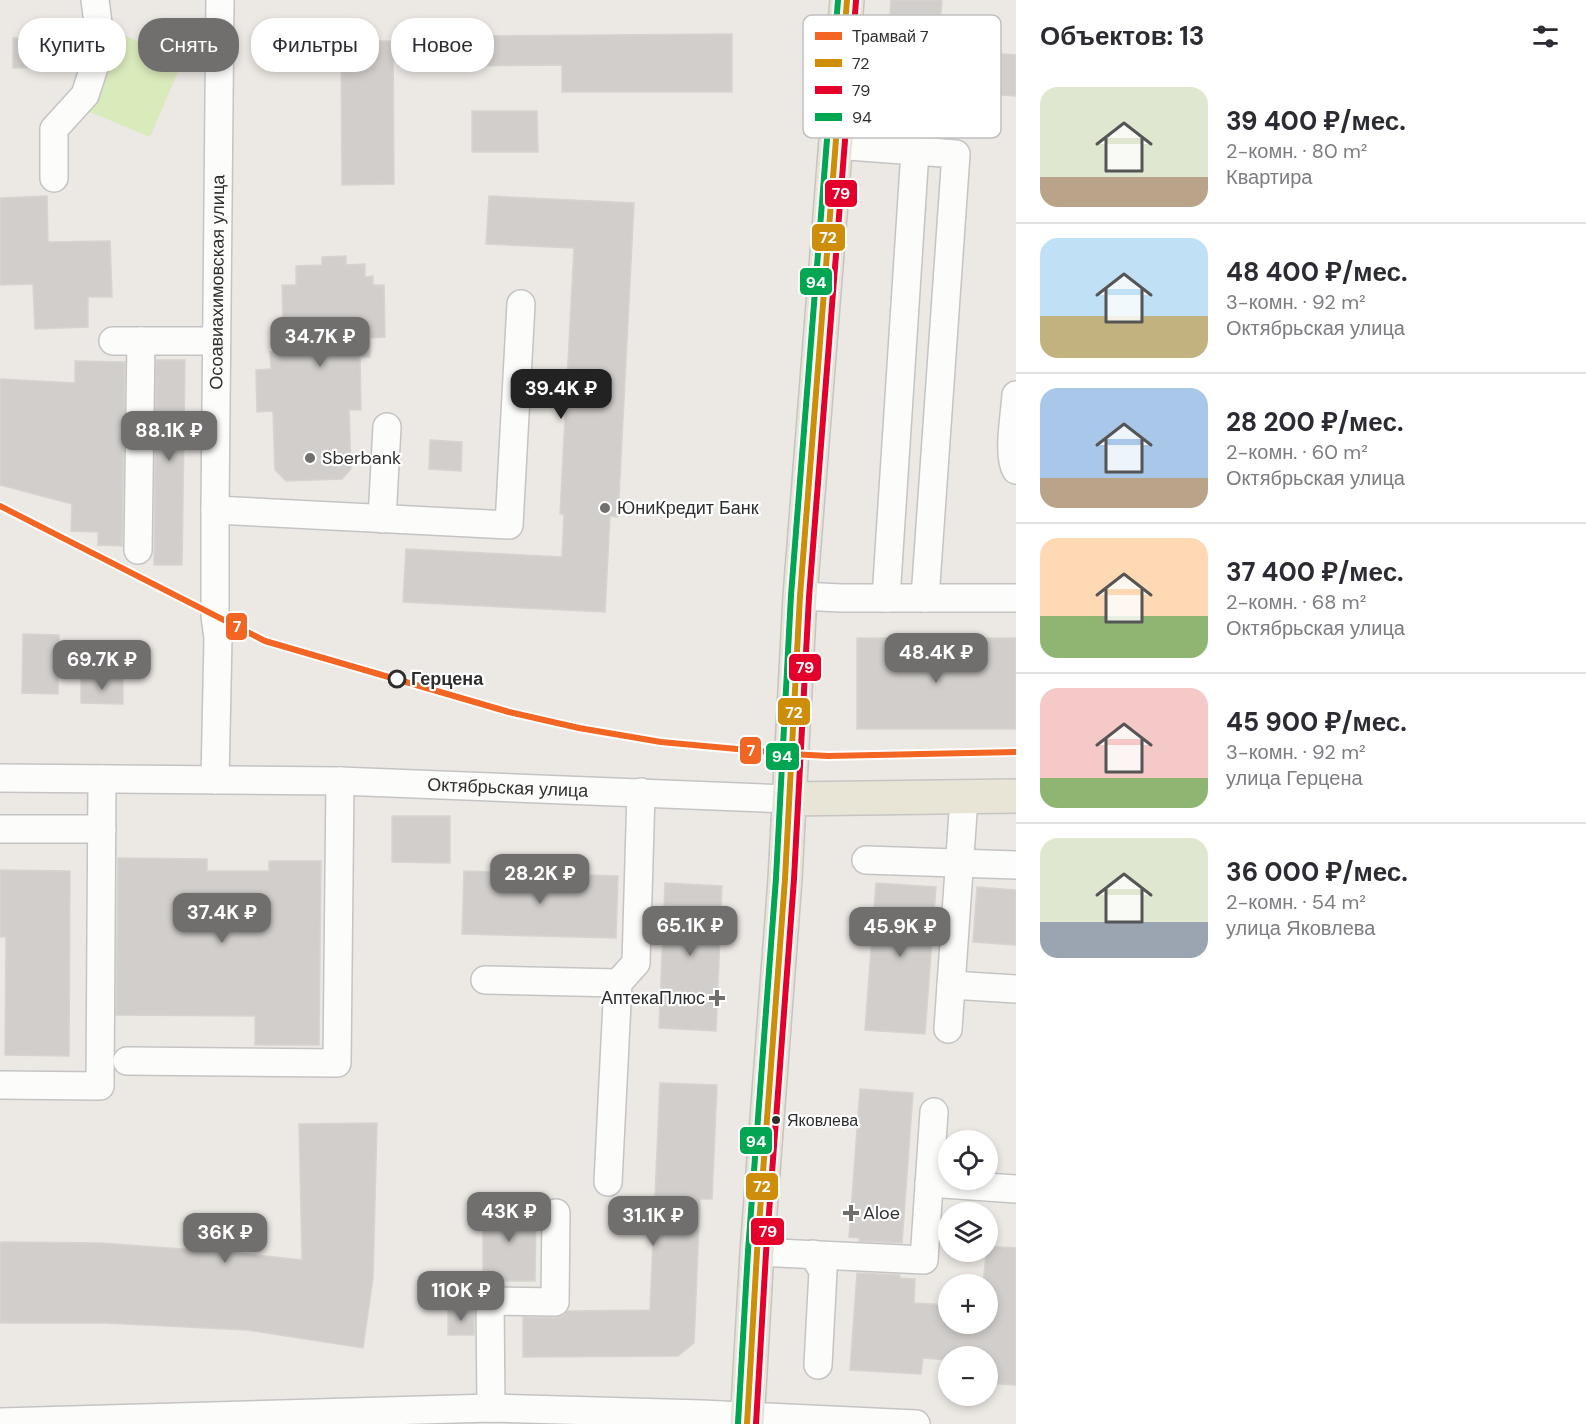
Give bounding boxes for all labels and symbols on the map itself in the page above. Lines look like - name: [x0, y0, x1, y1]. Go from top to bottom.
- legend: [803, 15, 1001, 138]
- text: Трамвай 7: [852, 26, 929, 47]
- text: 72: [852, 53, 869, 74]
- text: 79: [852, 80, 870, 101]
- text: 94: [852, 107, 872, 128]
- street label: Осоавиахимовская улица: [204, 174, 230, 390]
- line badge: 79: [824, 179, 858, 208]
- text: 79: [832, 183, 850, 204]
- line badge: 72: [811, 223, 846, 252]
- text: 72: [819, 227, 837, 248]
- line badge: 94: [799, 267, 833, 296]
- text: 94: [806, 272, 826, 293]
- pin: 34.7K ₽: [265, 317, 375, 368]
- pin: 39.4K ₽: [506, 369, 616, 420]
- pin: 88.1K ₽: [114, 411, 224, 462]
- place label: Sberbank: [322, 446, 401, 470]
- marker: Sberbank: [303, 451, 317, 465]
- place label: ЮниКредит Банк: [617, 496, 759, 520]
- marker: ЮниКредит Банк: [598, 501, 612, 515]
- line badge: 7: [225, 612, 248, 641]
- text: 7: [233, 616, 242, 637]
- pin: 48.4K ₽: [881, 633, 991, 684]
- pin: 69.7K ₽: [47, 640, 157, 691]
- line badge: 79: [788, 653, 822, 682]
- text: 79: [796, 657, 814, 678]
- place label: Герцена: [411, 667, 484, 691]
- marker: Герцена: [388, 670, 406, 688]
- line badge: 72: [777, 697, 811, 726]
- text: 72: [785, 702, 803, 723]
- line badge: 7: [739, 736, 762, 765]
- text: 7: [747, 740, 756, 761]
- line badge: 94: [765, 742, 800, 771]
- text: 94: [772, 746, 792, 767]
- street label: Октябрьская улица: [427, 773, 590, 803]
- pin: 28.2K ₽: [485, 854, 595, 905]
- pin: 37.4K ₽: [167, 893, 277, 944]
- pin: 65.1K ₽: [635, 906, 745, 957]
- pin: 45.9K ₽: [845, 907, 955, 958]
- place label: АптекаПлюс: [601, 986, 705, 1010]
- marker: АптекаПлюс: [710, 991, 724, 1005]
- place label: Яковлева: [787, 1110, 858, 1131]
- marker: Яковлева: [770, 1114, 782, 1126]
- line badge: 94: [739, 1126, 773, 1155]
- text: 94: [746, 1131, 766, 1152]
- line badge: 72: [745, 1172, 779, 1201]
- text: 72: [753, 1176, 771, 1197]
- pin: 43K ₽: [467, 1192, 551, 1243]
- pin: 31.1K ₽: [598, 1196, 708, 1247]
- place label: Aloe: [863, 1201, 900, 1225]
- marker: Aloe: [844, 1206, 858, 1220]
- pin: 36K ₽: [183, 1213, 267, 1264]
- line badge: 79: [750, 1217, 785, 1246]
- text: 79: [759, 1221, 777, 1242]
- pin: 110K ₽: [412, 1271, 510, 1322]

